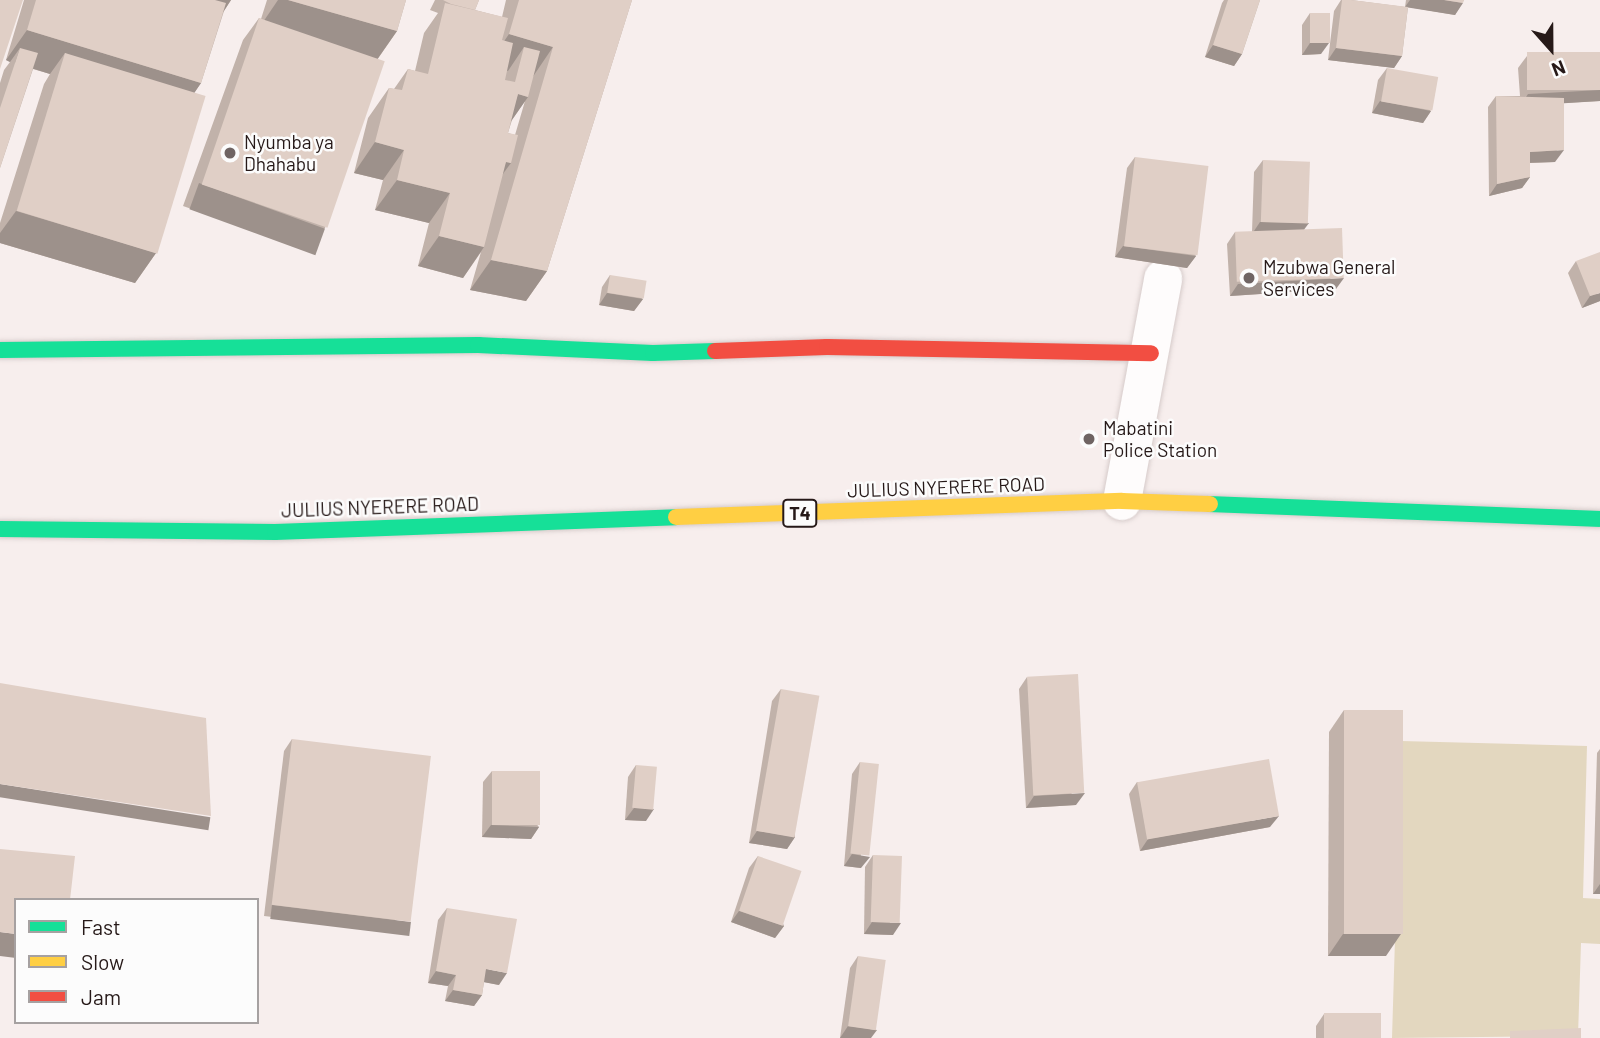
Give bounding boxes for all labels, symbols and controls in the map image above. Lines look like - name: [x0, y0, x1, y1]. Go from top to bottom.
- north arrow: [1516, 14, 1586, 84]
- text: N: [1549, 56, 1569, 82]
- place label: Nyumba ya Dhahabu: [244, 131, 334, 175]
- marker: Nyumba ya Dhahabu: [222, 145, 238, 161]
- place label: Mzubwa General Services: [1263, 256, 1395, 300]
- marker: Mzubwa General Services: [1241, 270, 1257, 286]
- place label: Mabatini Police Station: [1103, 417, 1217, 461]
- marker: Mabatini Police Station: [1081, 431, 1097, 447]
- street label: JULIUS NYERERE ROAD: [847, 472, 1045, 502]
- street label: JULIUS NYERERE ROAD: [281, 492, 479, 522]
- road number: T4: [781, 499, 819, 528]
- legend: [14, 898, 259, 1024]
- text: Fast: [81, 914, 121, 939]
- text: Slow: [81, 949, 124, 974]
- text: Jam: [81, 984, 121, 1009]

